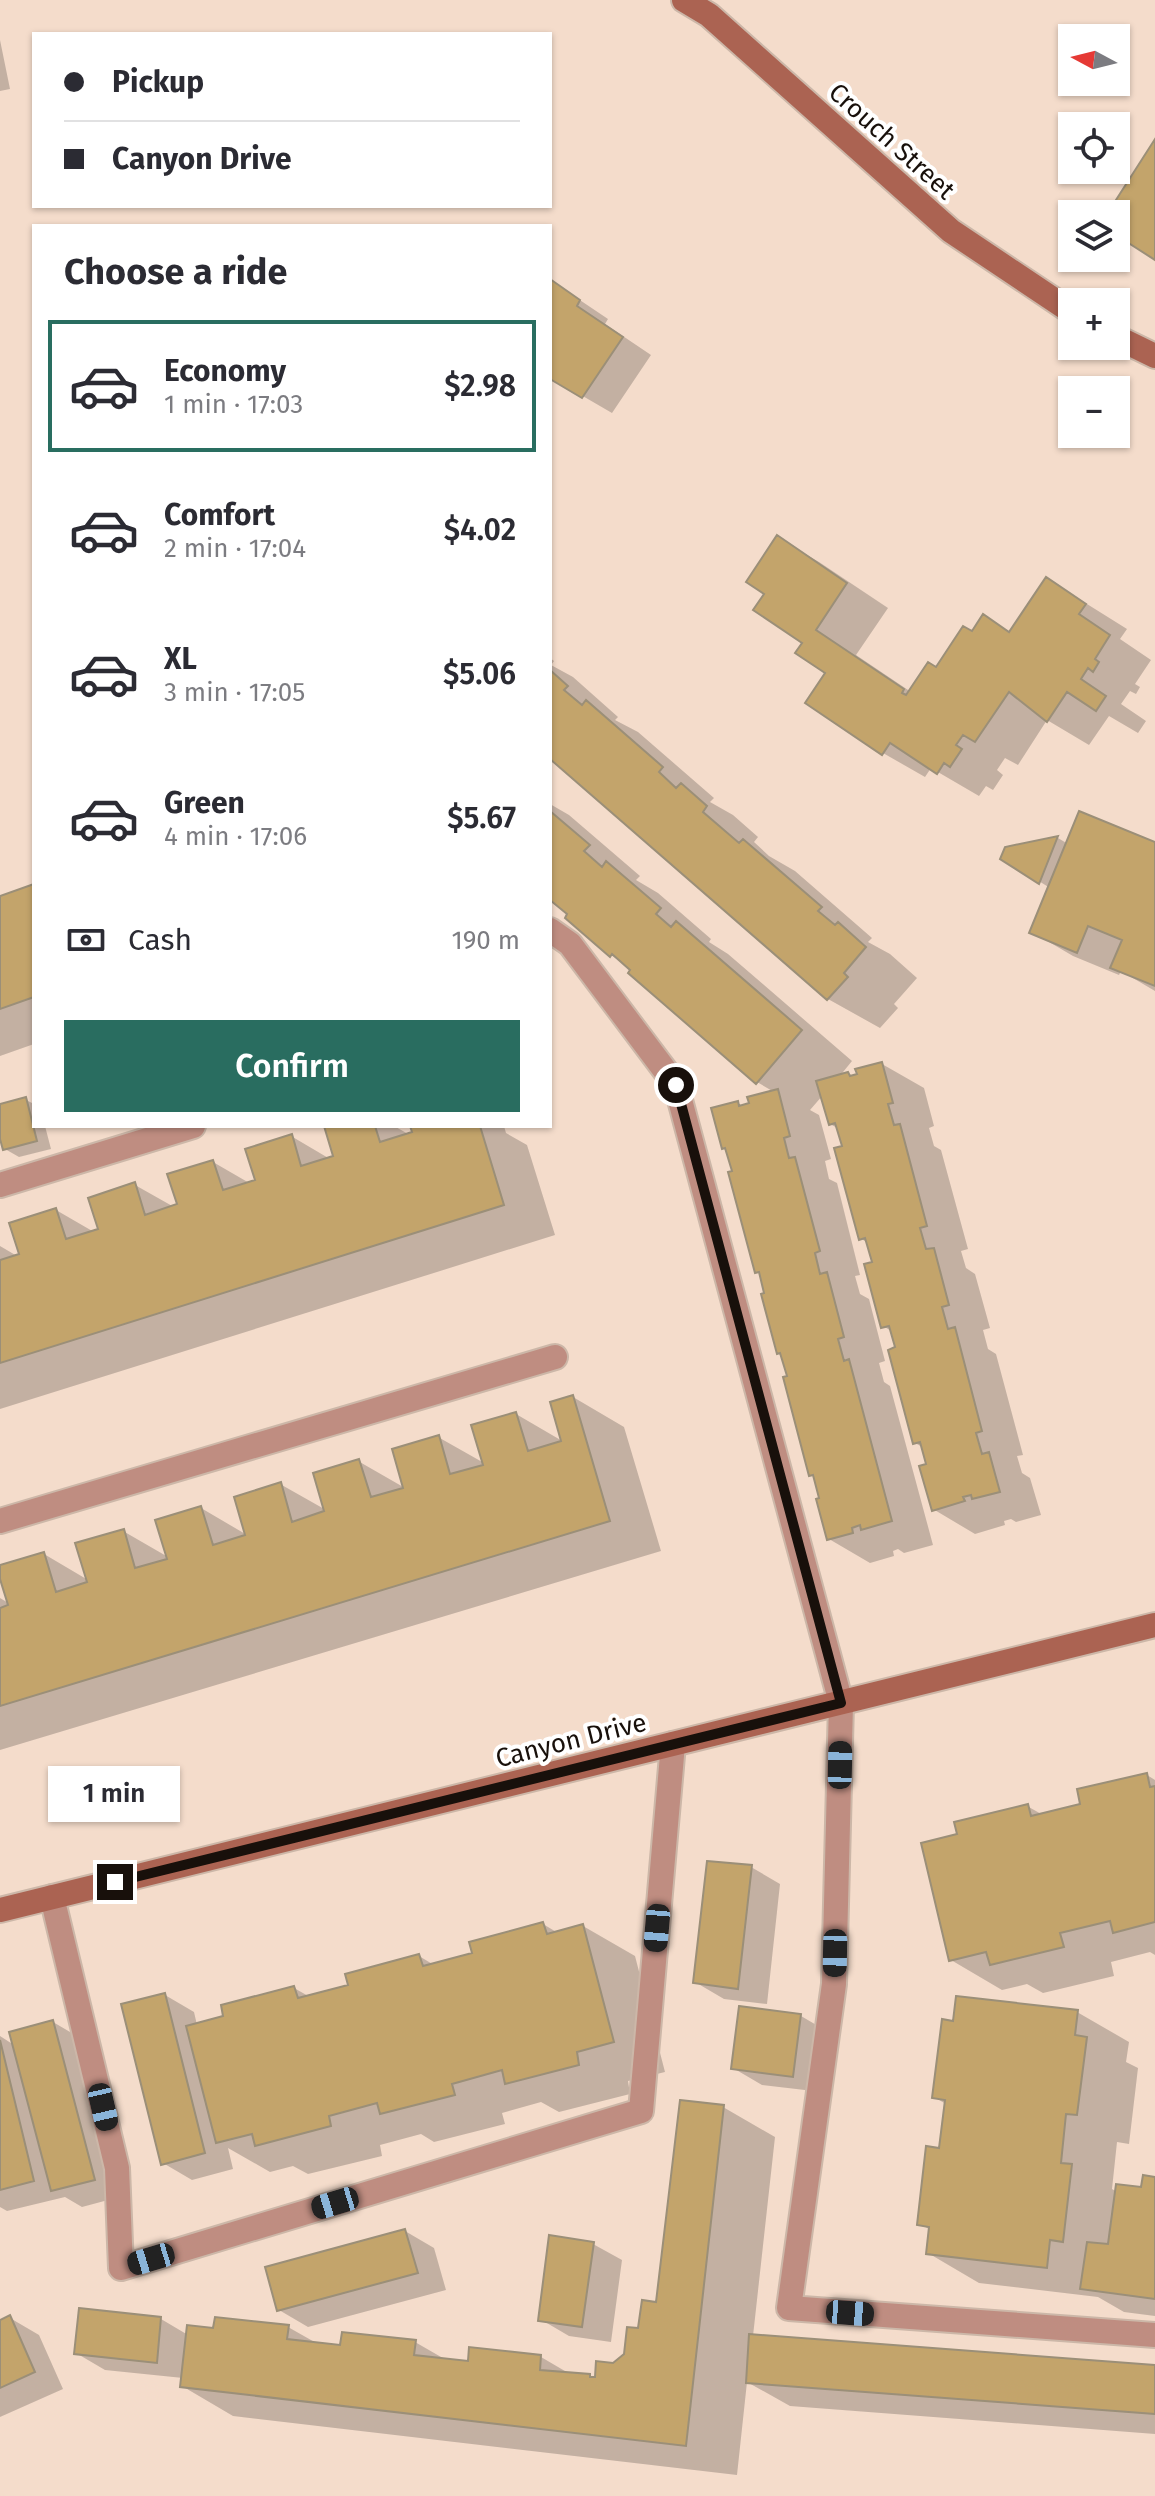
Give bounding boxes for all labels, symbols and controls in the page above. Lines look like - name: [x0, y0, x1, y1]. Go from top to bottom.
- north arrow: [1058, 24, 1130, 96]
- map controls: [1058, 24, 1130, 448]
- text: Pickup: [112, 64, 204, 100]
- street label: Crouch Street: [822, 77, 962, 206]
- button: locate: [1058, 112, 1130, 184]
- text: Canyon Drive: [112, 141, 292, 177]
- button: layers: [1058, 200, 1130, 272]
- text: Choose a ride: [64, 250, 287, 294]
- button: +: [1058, 288, 1130, 360]
- icon: car: [68, 350, 140, 422]
- text: Economy: [164, 353, 286, 389]
- text: $2.98: [444, 368, 516, 404]
- button: −: [1058, 376, 1130, 448]
- text: 1 min · 17:03: [164, 389, 303, 420]
- icon: car: [68, 494, 140, 566]
- text: Comfort: [164, 497, 275, 533]
- text: $4.02: [444, 512, 516, 548]
- text: 2 min · 17:04: [164, 533, 306, 564]
- icon: car: [68, 638, 140, 710]
- text: XL: [164, 641, 197, 677]
- text: $5.06: [443, 656, 516, 692]
- text: 3 min · 17:05: [164, 677, 305, 708]
- icon: car: [68, 782, 140, 854]
- text: Green: [164, 785, 245, 821]
- text: $5.67: [447, 800, 516, 836]
- text: 4 min · 17:06: [164, 821, 307, 852]
- icon: cash: [64, 918, 108, 962]
- text: Cash: [128, 922, 192, 958]
- text: 190 m: [451, 925, 520, 956]
- button: Confirm: [64, 1020, 520, 1112]
- route start: [658, 1067, 694, 1103]
- street label: Canyon Drive: [492, 1707, 650, 1774]
- car: [828, 1741, 852, 1789]
- callout: 1 min: [49, 1766, 181, 1822]
- text: 1 min: [83, 1778, 145, 1809]
- route end: [97, 1864, 133, 1900]
- car: [643, 1903, 671, 1953]
- car: [823, 1929, 847, 1977]
- car: [86, 2081, 120, 2133]
- car: [309, 2185, 361, 2221]
- car: [125, 2241, 177, 2277]
- car: [825, 2299, 875, 2327]

